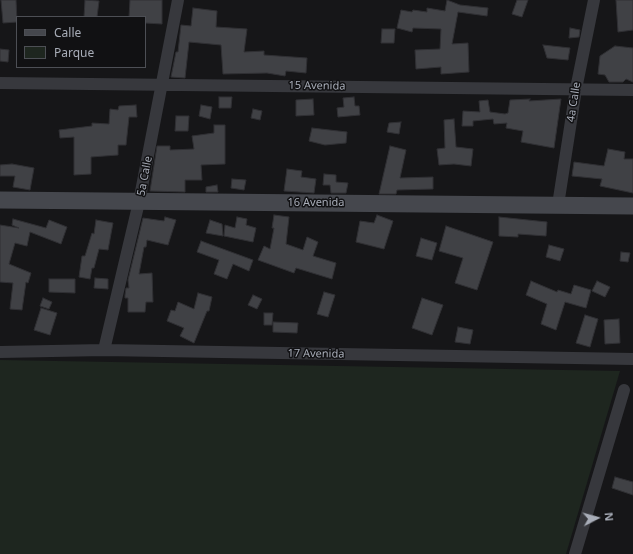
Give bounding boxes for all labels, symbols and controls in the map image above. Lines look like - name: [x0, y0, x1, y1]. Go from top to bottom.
- legend: [16, 16, 146, 68]
- text: Calle: [54, 24, 81, 41]
- text: Parque: [54, 44, 94, 61]
- street label: 15 Avenida: [288, 79, 346, 93]
- street label: 4a Calle: [564, 81, 584, 123]
- street label: 5a Calle: [135, 155, 155, 197]
- street label: 16 Avenida: [288, 196, 344, 210]
- street label: 17 Avenida: [287, 347, 345, 361]
- north arrow: [577, 498, 617, 538]
- text: N: [602, 511, 617, 522]

